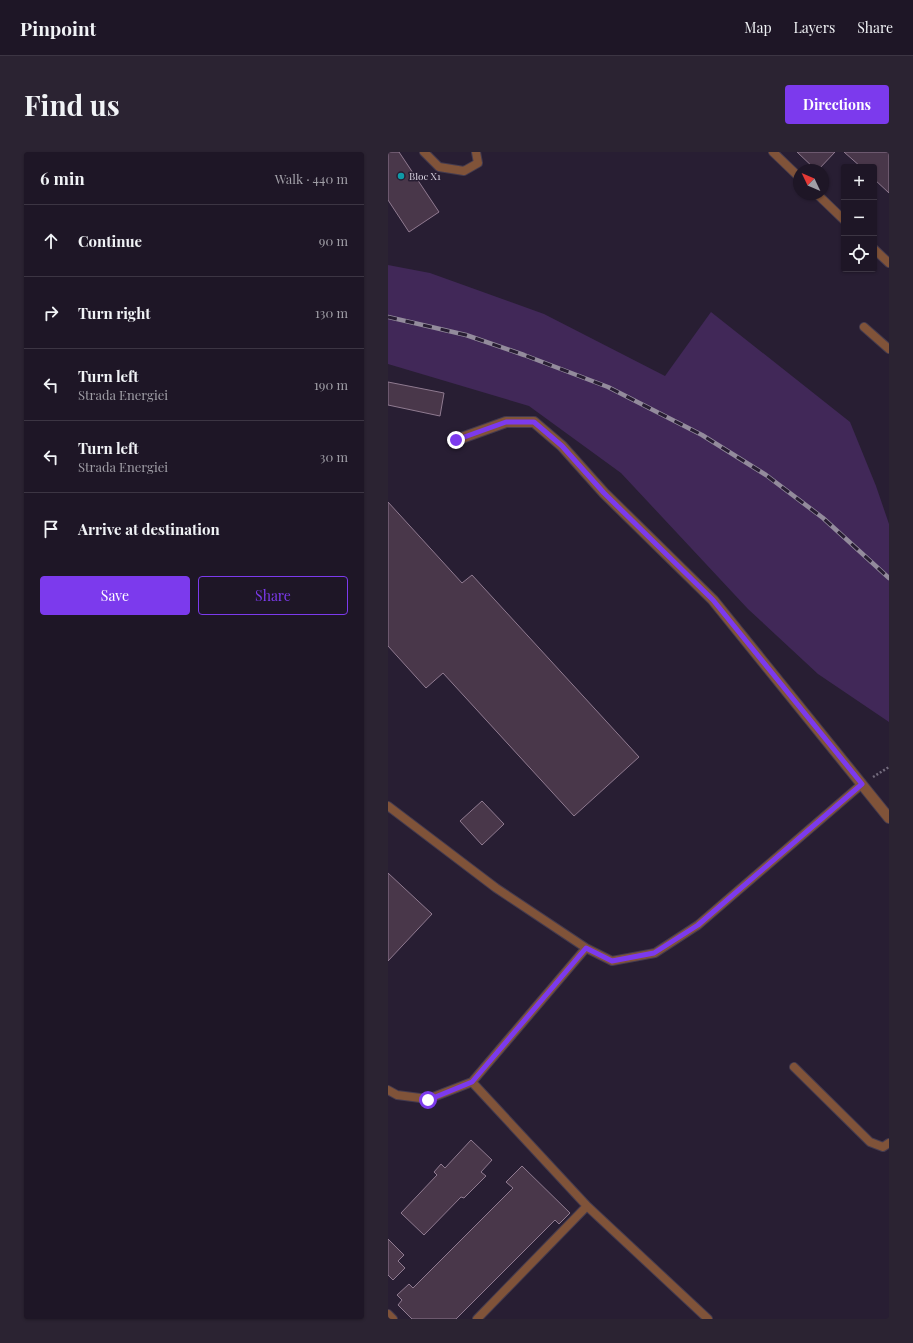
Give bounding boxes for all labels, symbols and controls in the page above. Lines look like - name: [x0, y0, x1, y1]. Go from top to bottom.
- text: Pinpoint: [20, 15, 96, 41]
- text: Map: [744, 18, 772, 37]
- text: Layers: [794, 18, 835, 37]
- text: Share: [857, 18, 893, 37]
- button: Directions: [785, 85, 889, 124]
- text: Find us: [24, 86, 120, 123]
- north arrow: [793, 164, 829, 200]
- map controls: [841, 164, 877, 272]
- button: +: [841, 164, 877, 200]
- text: 6 min: [40, 167, 85, 189]
- place label: Bloc X1: [409, 169, 441, 183]
- text: Walk · 440 m: [275, 170, 348, 187]
- marker: Bloc X1: [396, 171, 406, 181]
- button: −: [841, 200, 877, 236]
- icon: ahead: [40, 230, 62, 252]
- text: Continue: [78, 231, 142, 251]
- text: 90 m: [319, 232, 348, 249]
- button: locate: [841, 236, 877, 272]
- icon: right: [40, 302, 62, 324]
- text: Turn right: [78, 303, 151, 323]
- text: 130 m: [315, 304, 348, 321]
- text: Turn left: [78, 366, 139, 386]
- icon: left: [40, 374, 62, 396]
- text: 190 m: [314, 376, 348, 393]
- text: Strada Energiei: [78, 386, 168, 403]
- route end: [447, 431, 465, 449]
- text: Turn left: [78, 438, 139, 458]
- icon: left: [40, 446, 62, 468]
- text: 30 m: [320, 448, 348, 465]
- text: Strada Energiei: [78, 458, 168, 475]
- icon: arrive: [40, 518, 62, 540]
- text: Arrive at destination: [78, 519, 220, 539]
- button: Save: [40, 576, 190, 615]
- button: Share: [198, 576, 348, 615]
- route start: [419, 1091, 437, 1109]

